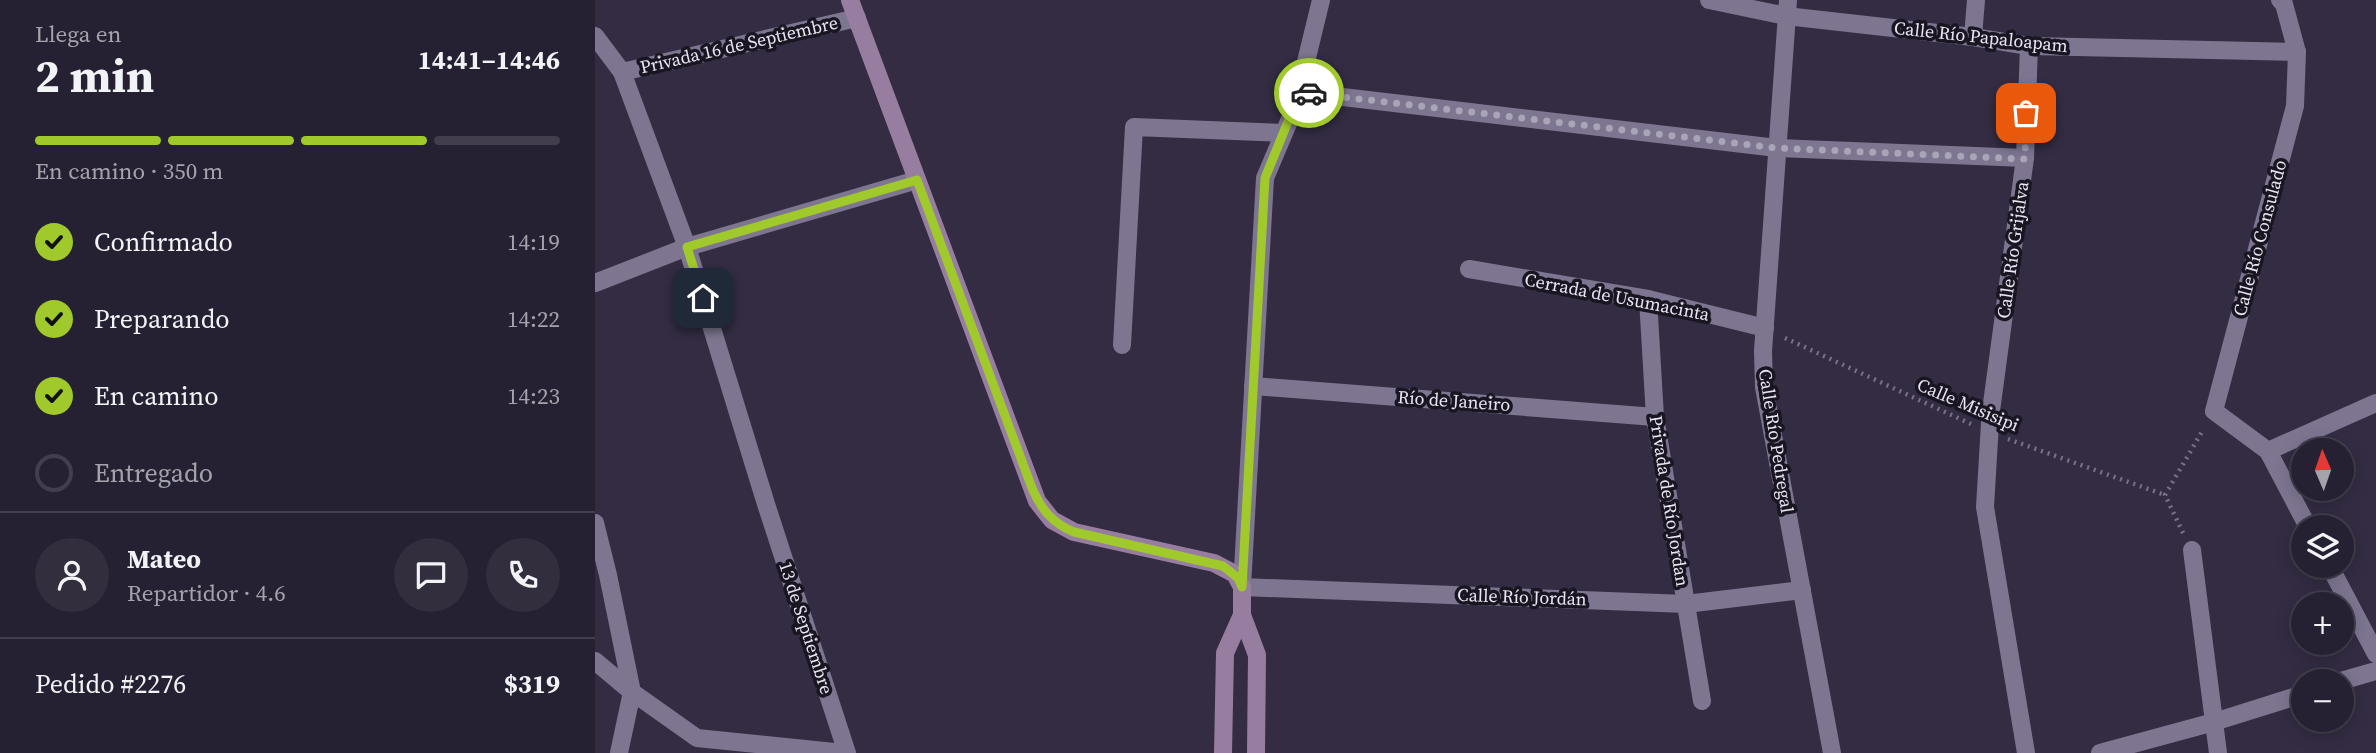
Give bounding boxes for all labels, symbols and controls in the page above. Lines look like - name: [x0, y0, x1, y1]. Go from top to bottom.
- street label: Privada 16 de Septiembre: [637, 10, 840, 79]
- street label: Calle Río Papaloapam: [1893, 15, 2069, 58]
- text: Llega en: [35, 18, 121, 50]
- text: 14:41–14:46: [418, 42, 560, 78]
- text: 2 min: [35, 44, 154, 107]
- courier: [1274, 58, 1344, 128]
- icon: car: [1290, 74, 1328, 112]
- pin: [1996, 83, 2056, 143]
- icon: bag: [2007, 94, 2045, 132]
- text: En camino · 350 m: [35, 155, 223, 187]
- street label: Calle Río Consulado: [2227, 157, 2292, 319]
- street label: Calle Río Grijalva: [1990, 179, 2035, 320]
- icon: check: [35, 223, 73, 261]
- text: Confirmado: [94, 224, 233, 260]
- text: 14:19: [507, 226, 560, 258]
- street label: Cerrada de Usumacinta: [1523, 266, 1712, 327]
- pin: [673, 268, 733, 328]
- icon: home: [684, 279, 722, 317]
- icon: check: [35, 300, 73, 338]
- text: Preparando: [94, 301, 230, 337]
- text: 14:22: [507, 303, 560, 335]
- street label: Calle Río Pedregal: [1753, 367, 1800, 515]
- street label: Calle Misisipi: [1913, 372, 2023, 437]
- icon: check: [35, 377, 73, 415]
- text: En camino: [94, 378, 219, 414]
- text: 14:23: [507, 380, 560, 412]
- street label: Río de Janeiro: [1397, 384, 1511, 417]
- street label: Privada de Río Jordan: [1644, 414, 1695, 588]
- north arrow: [2291, 438, 2354, 500]
- map controls: [2291, 438, 2354, 732]
- text: Entregado: [94, 455, 213, 491]
- button: layers: [2291, 515, 2354, 578]
- button: person: [35, 538, 109, 612]
- button: chat: [394, 538, 468, 612]
- button: phone: [486, 538, 560, 612]
- text: Mateo: [127, 541, 201, 577]
- street label: 13 de Septiembre: [773, 558, 840, 697]
- text: Repartidor · 4.6: [127, 577, 286, 609]
- street label: Calle Río Jordán: [1457, 582, 1587, 611]
- button: +: [2291, 592, 2354, 655]
- text: Pedido #2276: [35, 666, 186, 702]
- text: $319: [504, 666, 560, 702]
- button: −: [2291, 669, 2354, 732]

